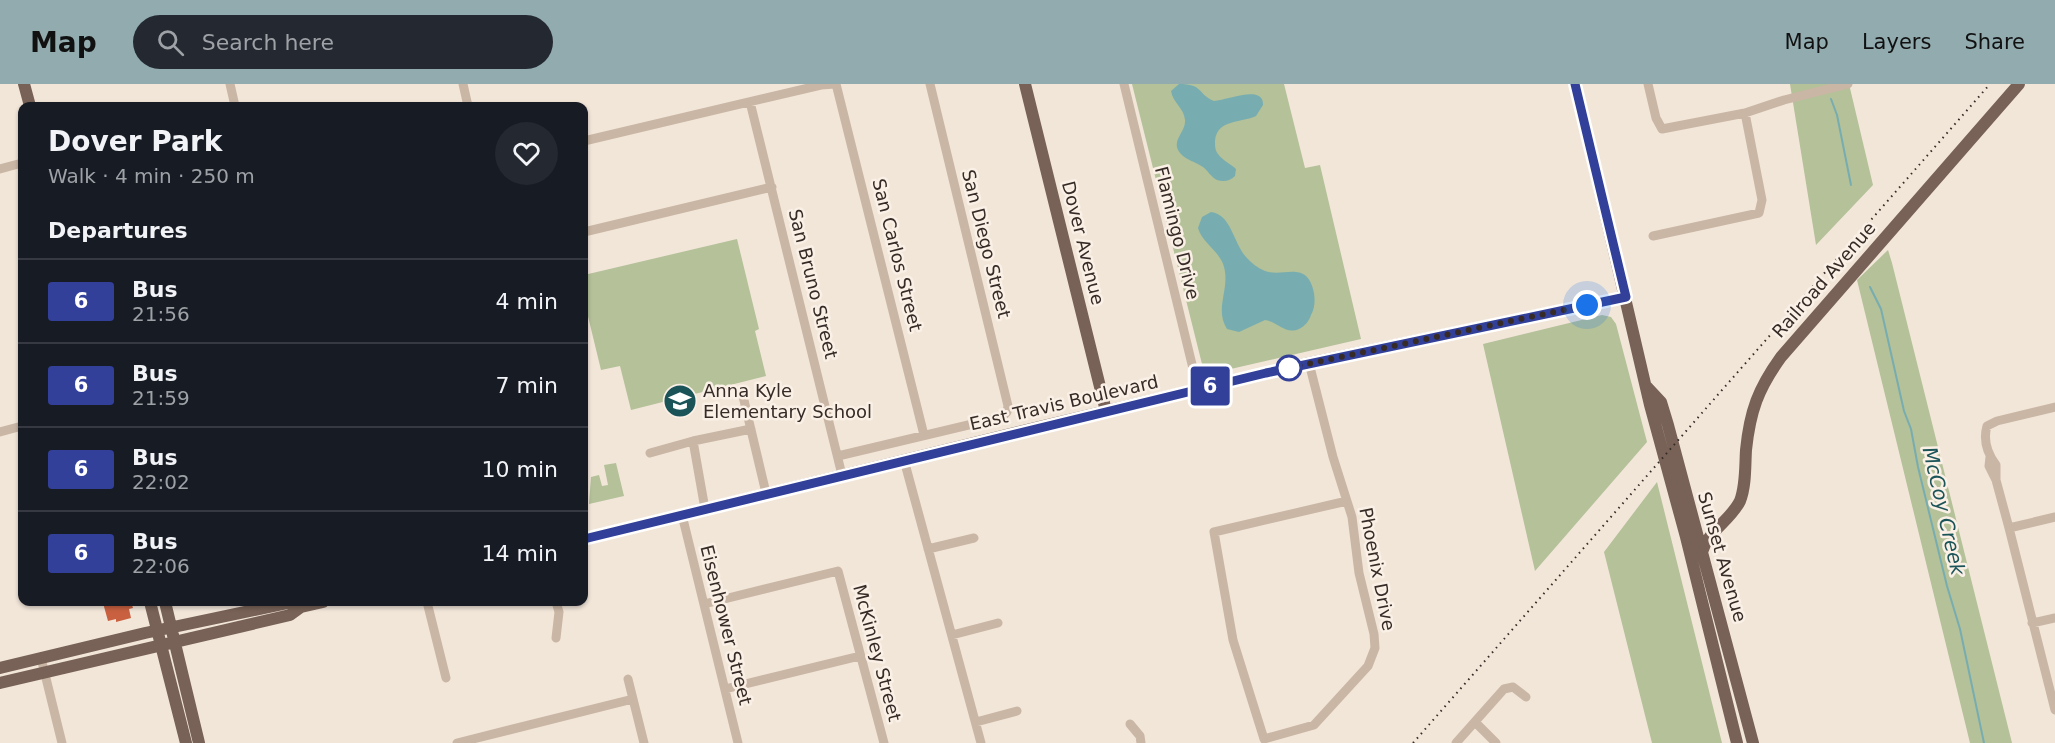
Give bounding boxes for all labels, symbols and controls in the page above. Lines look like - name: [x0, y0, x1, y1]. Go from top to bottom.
- search box: [133, 15, 553, 69]
- text: Map: [30, 26, 97, 59]
- icon: search: [154, 26, 187, 59]
- text: Search here: [202, 30, 334, 55]
- text: Map: [1785, 30, 1829, 54]
- text: Layers: [1862, 30, 1931, 54]
- text: Share: [1964, 30, 2025, 54]
- button: heart: [495, 122, 558, 185]
- text: Dover Park: [48, 125, 222, 158]
- text: Walk · 4 min · 250 m: [48, 164, 255, 188]
- street label: Flamingo Drive: [1151, 164, 1204, 302]
- street label: San Diego Street: [958, 167, 1015, 320]
- street label: San Carlos Street: [868, 176, 927, 333]
- street label: Dover Avenue: [1058, 179, 1109, 307]
- street label: San Bruno Street: [785, 207, 842, 361]
- text: Departures: [48, 218, 188, 243]
- street label: Railroad Avenue: [1768, 218, 1880, 342]
- text: Bus: [132, 277, 178, 302]
- text: 6: [74, 289, 88, 313]
- text: 4 min: [496, 289, 558, 314]
- your location: [1572, 290, 1602, 320]
- text: 21:56: [132, 302, 190, 326]
- unlabelled marker: [1276, 355, 1302, 381]
- text: Bus: [132, 361, 178, 386]
- line badge: 6: [1190, 366, 1230, 406]
- street label: East Travis Boulevard: [967, 371, 1160, 434]
- text: 6: [74, 373, 88, 397]
- text: 7 min: [496, 373, 558, 398]
- text: 6: [1203, 374, 1217, 398]
- place label: Anna Kyle Elementary School: [703, 380, 872, 422]
- school or university icon: Anna Kyle Elementary School: [662, 383, 698, 419]
- text: 21:59: [132, 386, 190, 410]
- water label: McCoy Creek: [1918, 444, 1971, 579]
- text: Bus: [132, 445, 178, 470]
- text: 6: [74, 457, 88, 481]
- text: 10 min: [482, 457, 558, 482]
- text: 22:02: [132, 470, 190, 494]
- street label: Sunset Avenue: [1694, 489, 1751, 624]
- street label: Phoenix Drive: [1355, 505, 1400, 632]
- text: Bus: [132, 529, 178, 554]
- text: 6: [74, 541, 88, 565]
- text: 14 min: [482, 541, 558, 566]
- street label: Eisenhower Street: [696, 543, 757, 707]
- text: 22:06: [132, 554, 190, 578]
- street label: McKinley Street: [849, 582, 906, 724]

